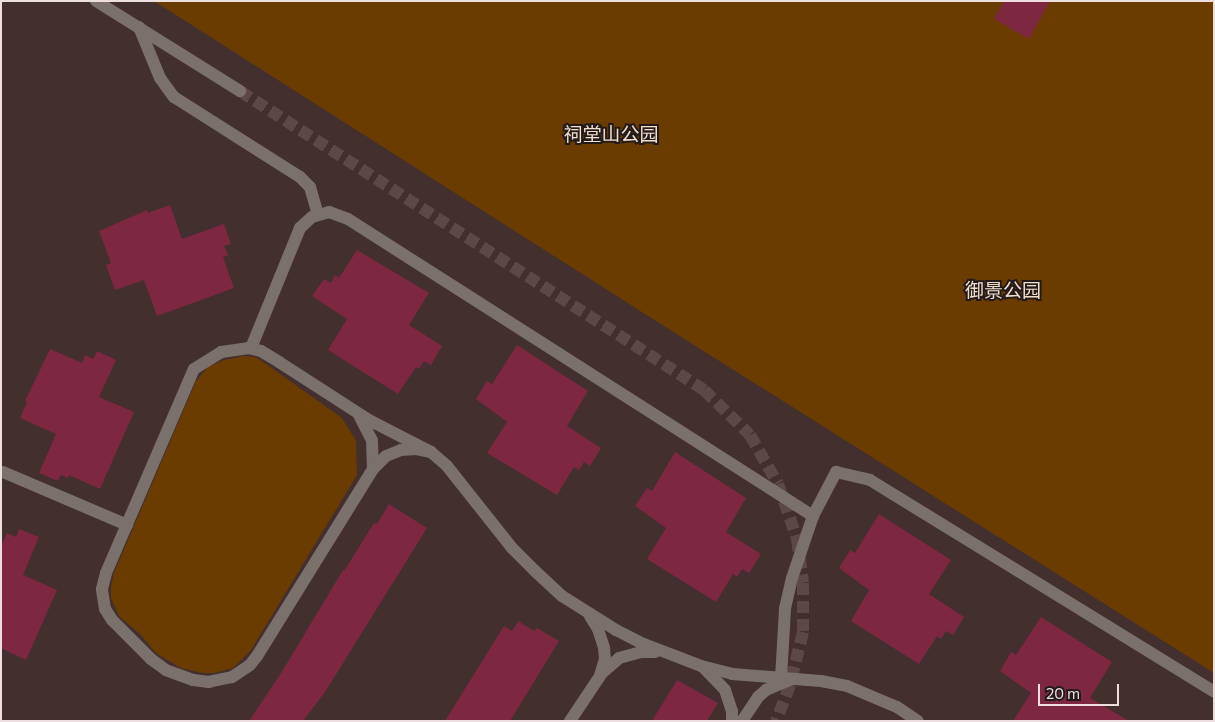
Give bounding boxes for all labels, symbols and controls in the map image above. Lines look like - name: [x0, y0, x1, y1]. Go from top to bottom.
- park label: 祠堂山公园: [564, 123, 658, 145]
- park label: 御景公园: [965, 279, 1041, 301]
- scale bar: [1040, 674, 1121, 706]
- text: 20 m: [1046, 684, 1080, 702]

